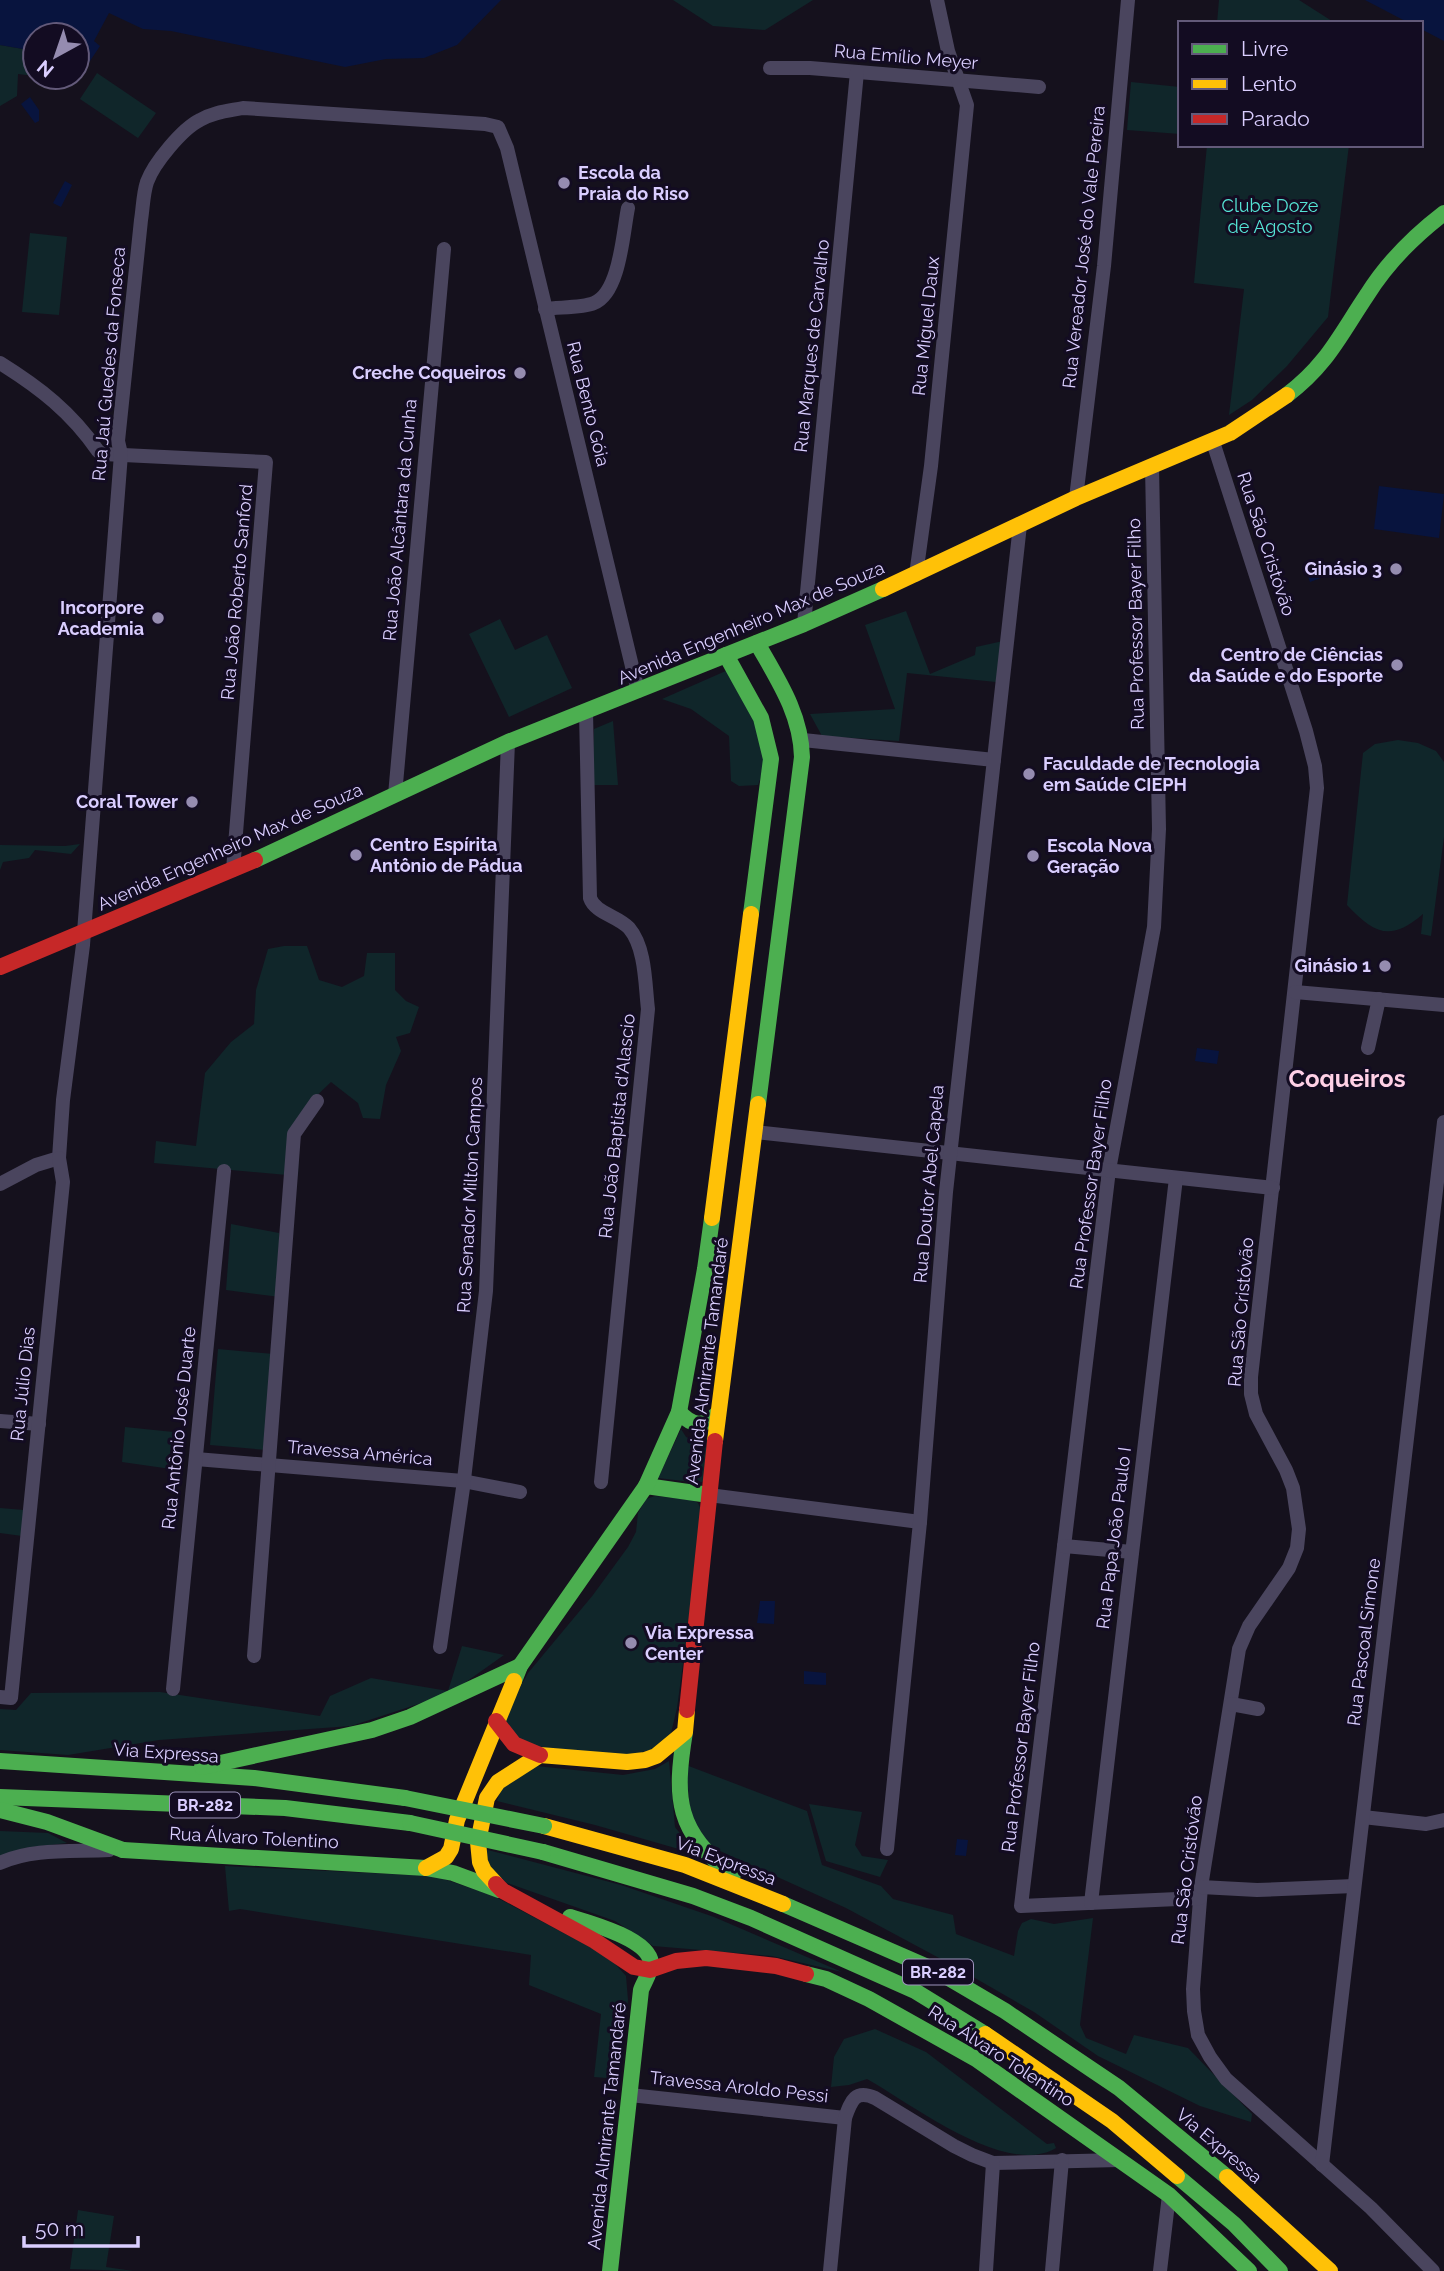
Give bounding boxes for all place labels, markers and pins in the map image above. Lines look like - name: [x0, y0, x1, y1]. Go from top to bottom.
- place label: Escola da Praia do Riso: [578, 162, 689, 204]
- marker: Escola da Praia do Riso: [556, 175, 572, 191]
- place label: Creche Coqueiros: [352, 362, 506, 383]
- marker: Creche Coqueiros: [512, 365, 528, 381]
- place label: Ginásio 3: [1304, 558, 1382, 579]
- marker: Ginásio 3: [1388, 561, 1404, 577]
- place label: Incorpore Academia: [58, 597, 144, 639]
- marker: Incorpore Academia: [150, 610, 166, 626]
- place label: Centro de Ciências da Saúde e do Esporte: [1189, 644, 1383, 686]
- marker: Centro de Ciências da Saúde e do Esporte: [1389, 657, 1405, 673]
- place label: Faculdade de Tecnologia em Saúde CIEPH: [1043, 753, 1260, 795]
- marker: Faculdade de Tecnologia em Saúde CIEPH: [1021, 766, 1037, 782]
- place label: Coral Tower: [76, 791, 178, 812]
- marker: Coral Tower: [184, 794, 200, 810]
- place label: Centro Espírita Antônio de Pádua: [370, 834, 523, 876]
- place label: Escola Nova Geração: [1047, 835, 1152, 877]
- marker: Centro Espírita Antônio de Pádua: [348, 847, 364, 863]
- marker: Escola Nova Geração: [1025, 848, 1041, 864]
- place label: Ginásio 1: [1295, 955, 1371, 976]
- marker: Ginásio 1: [1377, 958, 1393, 974]
- place label: Via Expressa Center: [645, 1622, 754, 1664]
- marker: Via Expressa Center: [623, 1635, 639, 1651]

